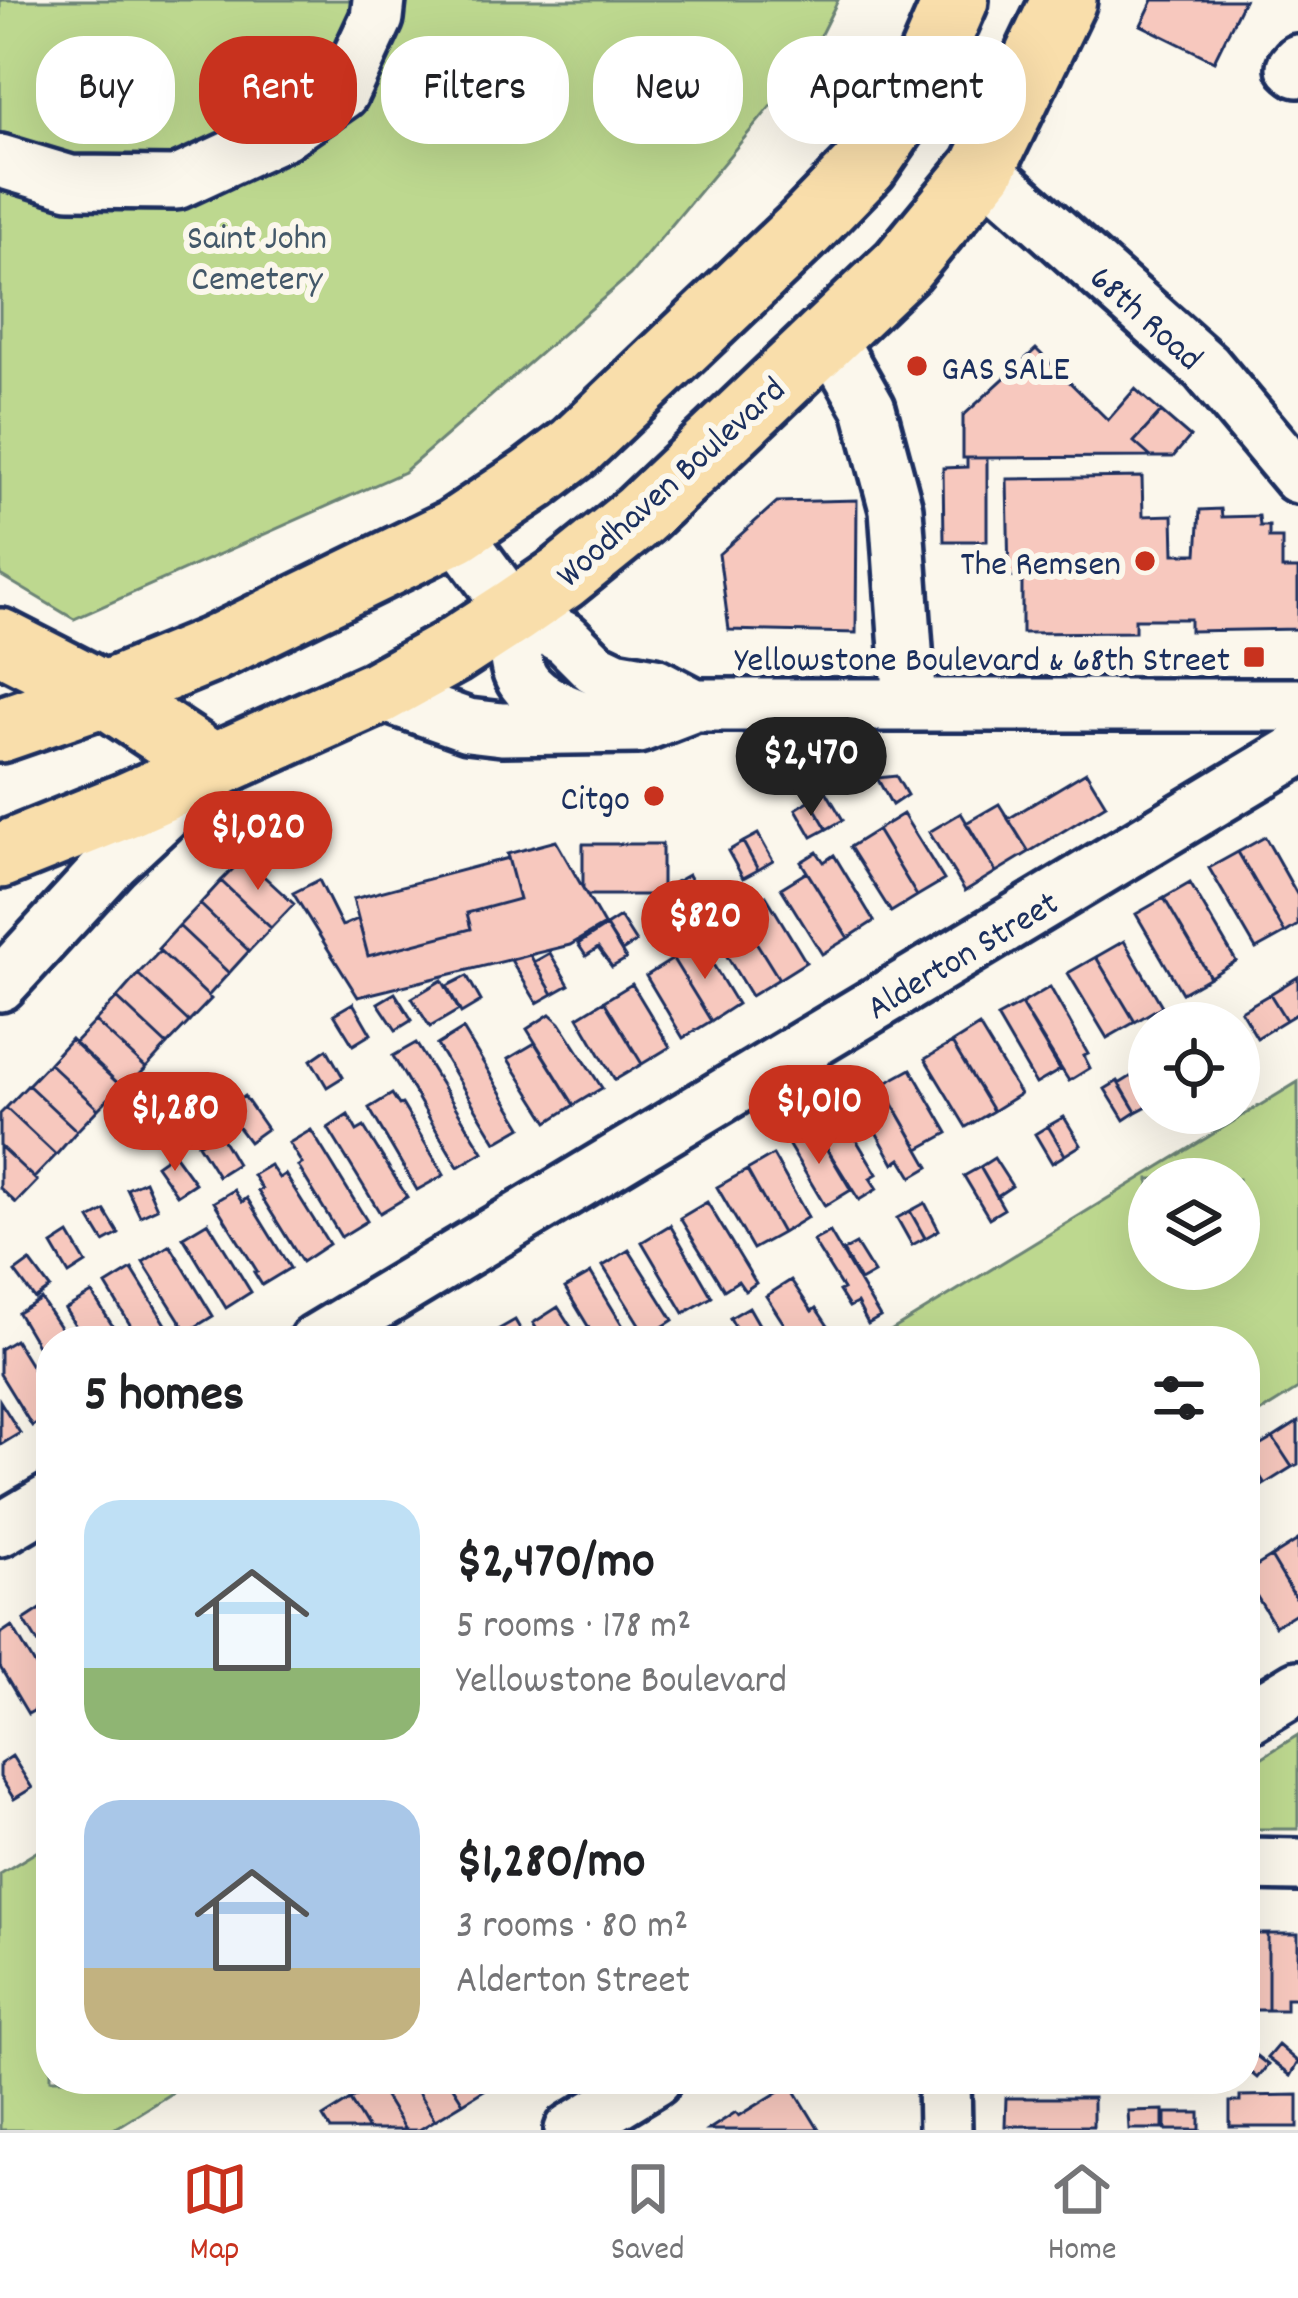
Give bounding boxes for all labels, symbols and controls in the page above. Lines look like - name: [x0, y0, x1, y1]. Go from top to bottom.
- chip: Buy: [36, 36, 175, 144]
- chip: Rent: [199, 36, 357, 144]
- chip: Filters: [381, 36, 569, 144]
- chip: New: [593, 36, 743, 144]
- chip: Apartment: [767, 36, 1026, 144]
- park label: Saint John Cemetery: [187, 215, 327, 308]
- street label: 68th Road: [1076, 255, 1212, 386]
- place label: GAS SALE: [941, 346, 1070, 398]
- marker: GAS SALE: [904, 353, 930, 379]
- street label: Woodhaven Boulevard: [546, 367, 800, 602]
- place label: The Remsen: [960, 541, 1121, 593]
- marker: The Remsen: [1132, 548, 1158, 574]
- place label: Yellowstone Boulevard & 68th Street: [734, 637, 1230, 689]
- marker: Yellowstone Boulevard & 68th Street: [1241, 644, 1267, 670]
- pin: $2,470: [713, 717, 909, 819]
- text: $2,470: [763, 728, 859, 783]
- place label: Citgo: [561, 776, 630, 828]
- marker: Citgo: [641, 783, 667, 809]
- pin: $1,020: [160, 791, 356, 893]
- text: $1,020: [210, 802, 306, 857]
- pin: $820: [634, 880, 776, 982]
- street label: Alderton Street: [858, 880, 1070, 1036]
- text: $820: [668, 891, 742, 946]
- map controls: [1128, 1002, 1260, 1290]
- button: locate: [1128, 1002, 1260, 1134]
- pin: $1,010: [721, 1065, 917, 1167]
- pin: $1,280: [77, 1072, 273, 1174]
- text: $1,010: [776, 1076, 862, 1131]
- text: $1,280: [130, 1083, 220, 1138]
- button: layers: [1128, 1158, 1260, 1290]
- text: 5 homes: [84, 1362, 244, 1434]
- icon: filters: [1146, 1365, 1212, 1431]
- text: $2,470/mo: [456, 1529, 655, 1601]
- icon: home: [180, 1548, 324, 1692]
- text: 5 rooms · 178 m²: [456, 1601, 691, 1656]
- text: Yellowstone Boulevard: [456, 1656, 787, 1711]
- text: $1,280/mo: [456, 1829, 646, 1901]
- icon: home: [180, 1848, 324, 1992]
- text: 3 rooms · 80 m²: [456, 1901, 688, 1956]
- text: Alderton Street: [456, 1956, 690, 2011]
- tab: Map: [182, 2156, 248, 2275]
- tab: Saved: [611, 2156, 685, 2275]
- tab: Home: [1048, 2156, 1116, 2275]

